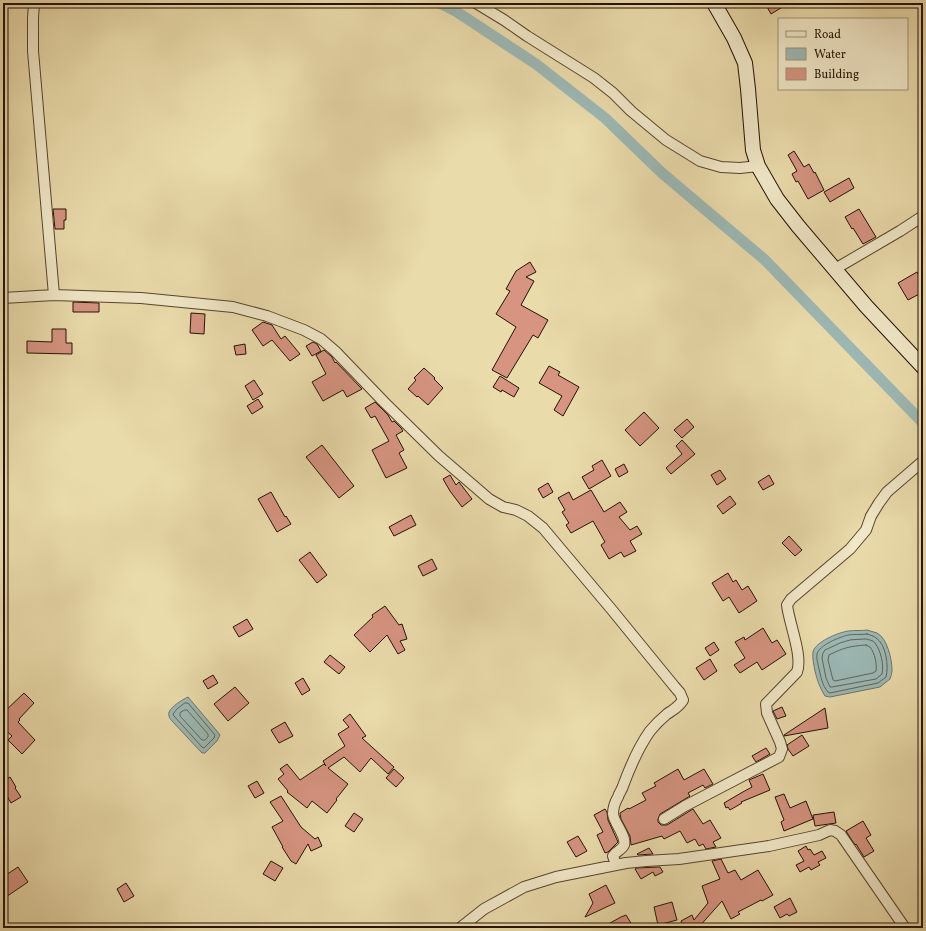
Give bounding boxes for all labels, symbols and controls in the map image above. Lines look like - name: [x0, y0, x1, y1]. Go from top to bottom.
- legend: [778, 18, 908, 90]
- text: Road: [814, 27, 841, 43]
- text: Water: [814, 47, 846, 63]
- text: Building: [814, 67, 859, 83]

